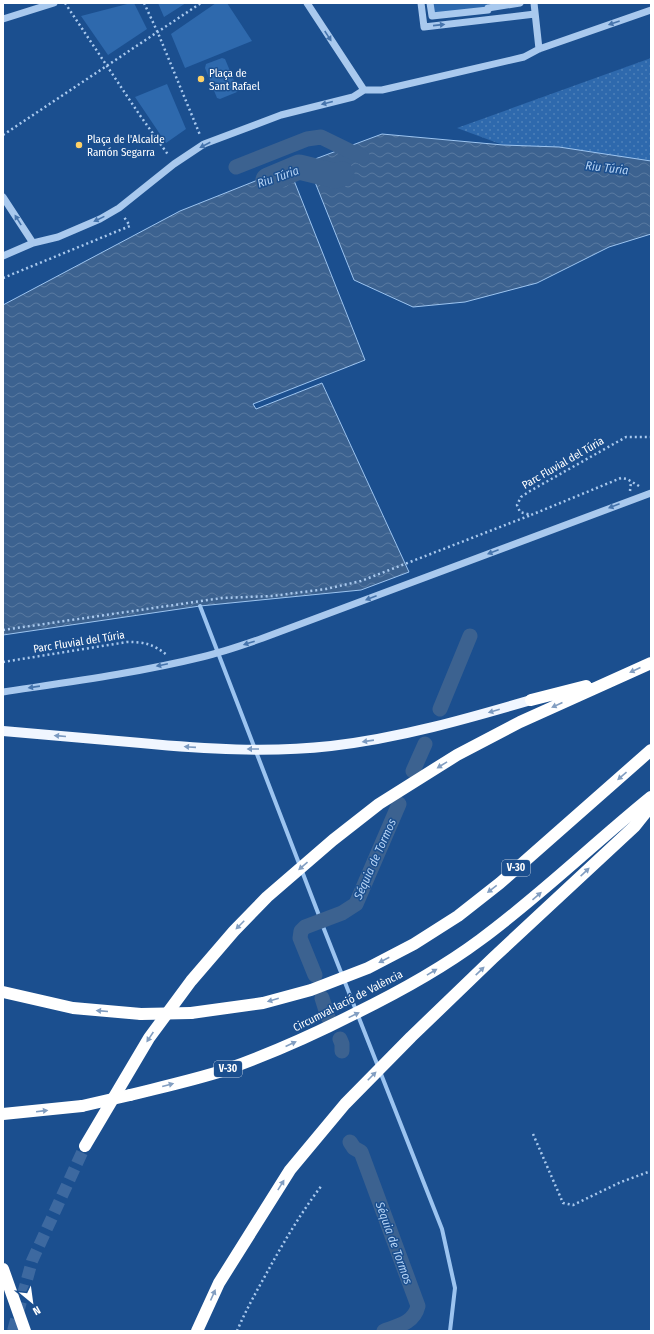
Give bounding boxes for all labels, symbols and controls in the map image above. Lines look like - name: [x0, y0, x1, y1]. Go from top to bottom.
- one-way arrow: [608, 20, 620, 26]
- one-way arrow: [433, 22, 445, 28]
- one-way arrow: [324, 31, 332, 41]
- place label: Plaça de Sant Rafael: [209, 67, 260, 93]
- marker: Plaça de Sant Rafael: [196, 74, 206, 84]
- one-way arrow: [321, 101, 334, 107]
- place label: Plaça de l'Alcalde Ramón Segarra: [87, 133, 165, 159]
- marker: Plaça de l'Alcalde Ramón Segarra: [74, 140, 84, 150]
- one-way arrow: [199, 142, 210, 148]
- water label: Riu Túria: [585, 158, 629, 178]
- water label: Riu Túria: [255, 163, 301, 191]
- one-way arrow: [14, 215, 22, 225]
- one-way arrow: [93, 216, 104, 223]
- street label: Parc Fluvial del Túria: [520, 434, 606, 492]
- one-way arrow: [608, 504, 620, 510]
- one-way arrow: [486, 549, 498, 555]
- one-way arrow: [365, 595, 377, 601]
- street label: Parc Fluvial del Túria: [32, 628, 126, 656]
- one-way arrow: [243, 640, 255, 646]
- one-way arrow: [156, 663, 169, 669]
- one-way arrow: [629, 667, 640, 673]
- one-way arrow: [28, 684, 40, 690]
- one-way arrow: [552, 702, 563, 708]
- one-way arrow: [488, 708, 500, 714]
- one-way arrow: [54, 733, 66, 739]
- one-way arrow: [361, 738, 374, 744]
- one-way arrow: [183, 744, 196, 750]
- one-way arrow: [246, 746, 259, 752]
- one-way arrow: [436, 761, 448, 768]
- one-way arrow: [616, 771, 627, 780]
- water label: Séquia de Tormos: [351, 817, 399, 902]
- road number: V-30: [502, 860, 530, 876]
- one-way arrow: [298, 861, 309, 870]
- one-way arrow: [580, 867, 590, 877]
- one-way arrow: [487, 885, 498, 893]
- one-way arrow: [532, 891, 542, 900]
- one-way arrow: [235, 920, 245, 930]
- one-way arrow: [378, 956, 389, 963]
- one-way arrow: [475, 966, 485, 975]
- street label: Circumval·lació de València: [291, 968, 405, 1034]
- one-way arrow: [427, 968, 437, 976]
- one-way arrow: [267, 997, 279, 1003]
- one-way arrow: [96, 1007, 108, 1014]
- one-way arrow: [348, 1011, 359, 1018]
- one-way arrow: [146, 1032, 154, 1042]
- one-way arrow: [286, 1041, 297, 1047]
- road number: V-30: [214, 1061, 242, 1077]
- one-way arrow: [368, 1071, 377, 1081]
- one-way arrow: [162, 1082, 174, 1088]
- one-way arrow: [36, 1107, 48, 1114]
- one-way arrow: [277, 1180, 285, 1190]
- water label: Séquia de Tormos: [372, 1199, 415, 1286]
- north arrow: [12, 1282, 52, 1322]
- one-way arrow: [210, 1290, 216, 1301]
- text: N: [31, 1303, 43, 1318]

